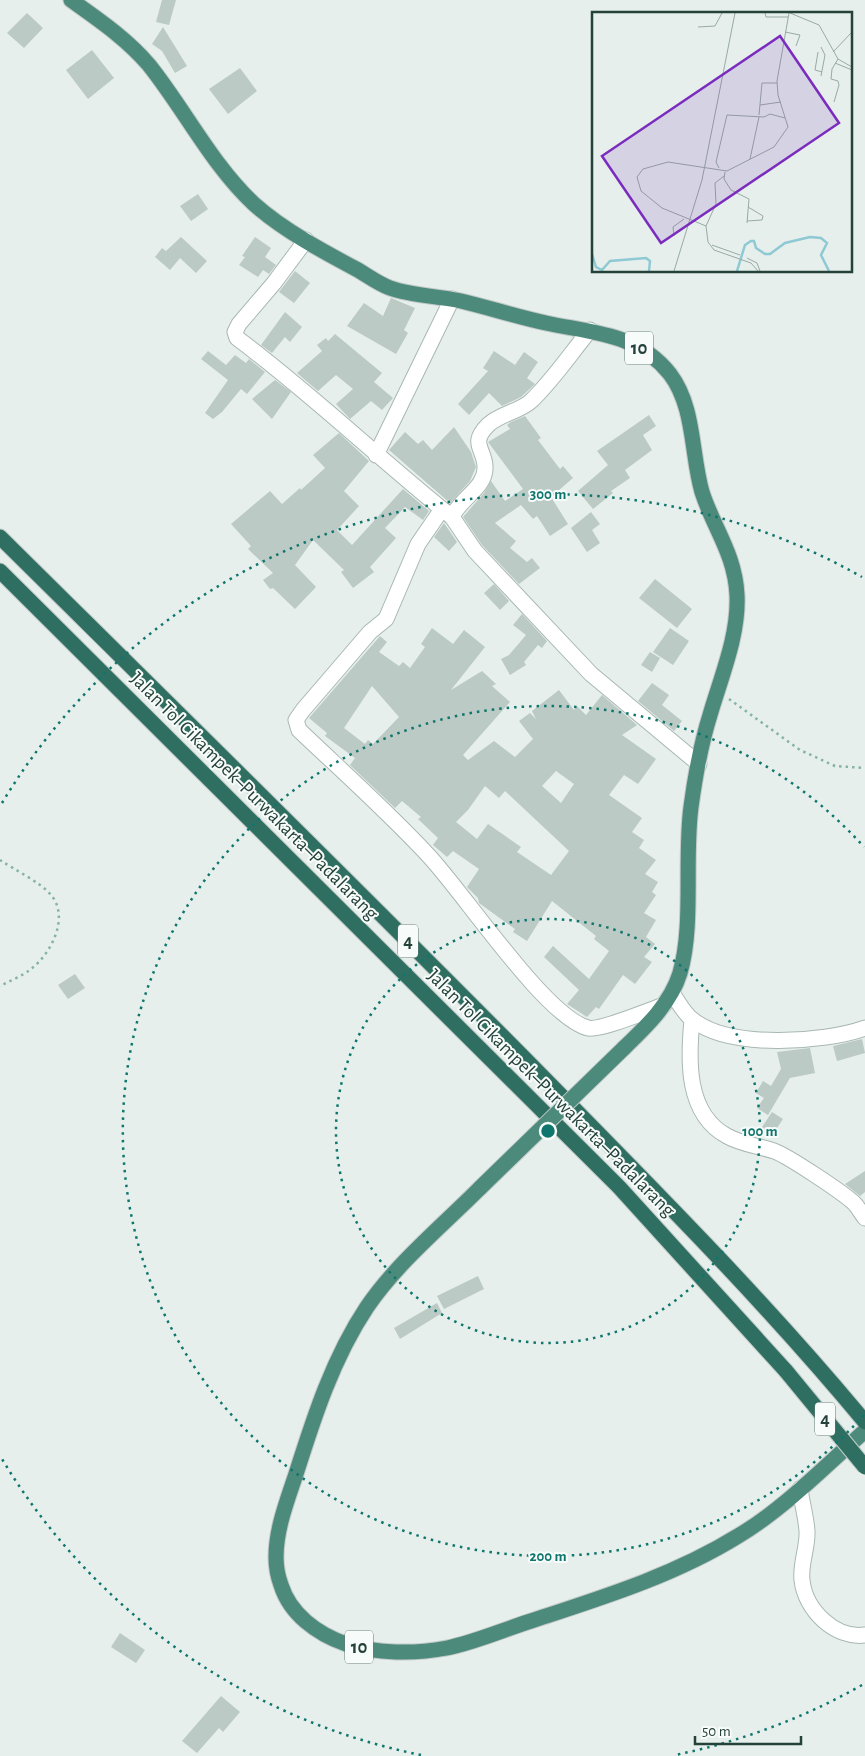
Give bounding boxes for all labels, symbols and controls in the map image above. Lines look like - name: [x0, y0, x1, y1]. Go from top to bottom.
- inset map: [592, 12, 852, 272]
- road number: 10: [625, 332, 653, 364]
- text: 300 m: [530, 487, 566, 502]
- street label: Jalan Tol Cikampek–Purwakarta–Padalarang: [126, 668, 382, 924]
- road number: 4: [398, 924, 418, 958]
- street label: Jalan Tol Cikampek–Purwakarta–Padalarang: [423, 965, 679, 1221]
- centre of rings: [539, 1122, 557, 1140]
- text: 100 m: [742, 1124, 778, 1139]
- road number: 4: [815, 1402, 835, 1436]
- text: 200 m: [529, 1549, 567, 1564]
- road number: 10: [345, 1630, 373, 1664]
- scale bar: [695, 1714, 801, 1746]
- text: 50 m: [702, 1724, 731, 1739]

